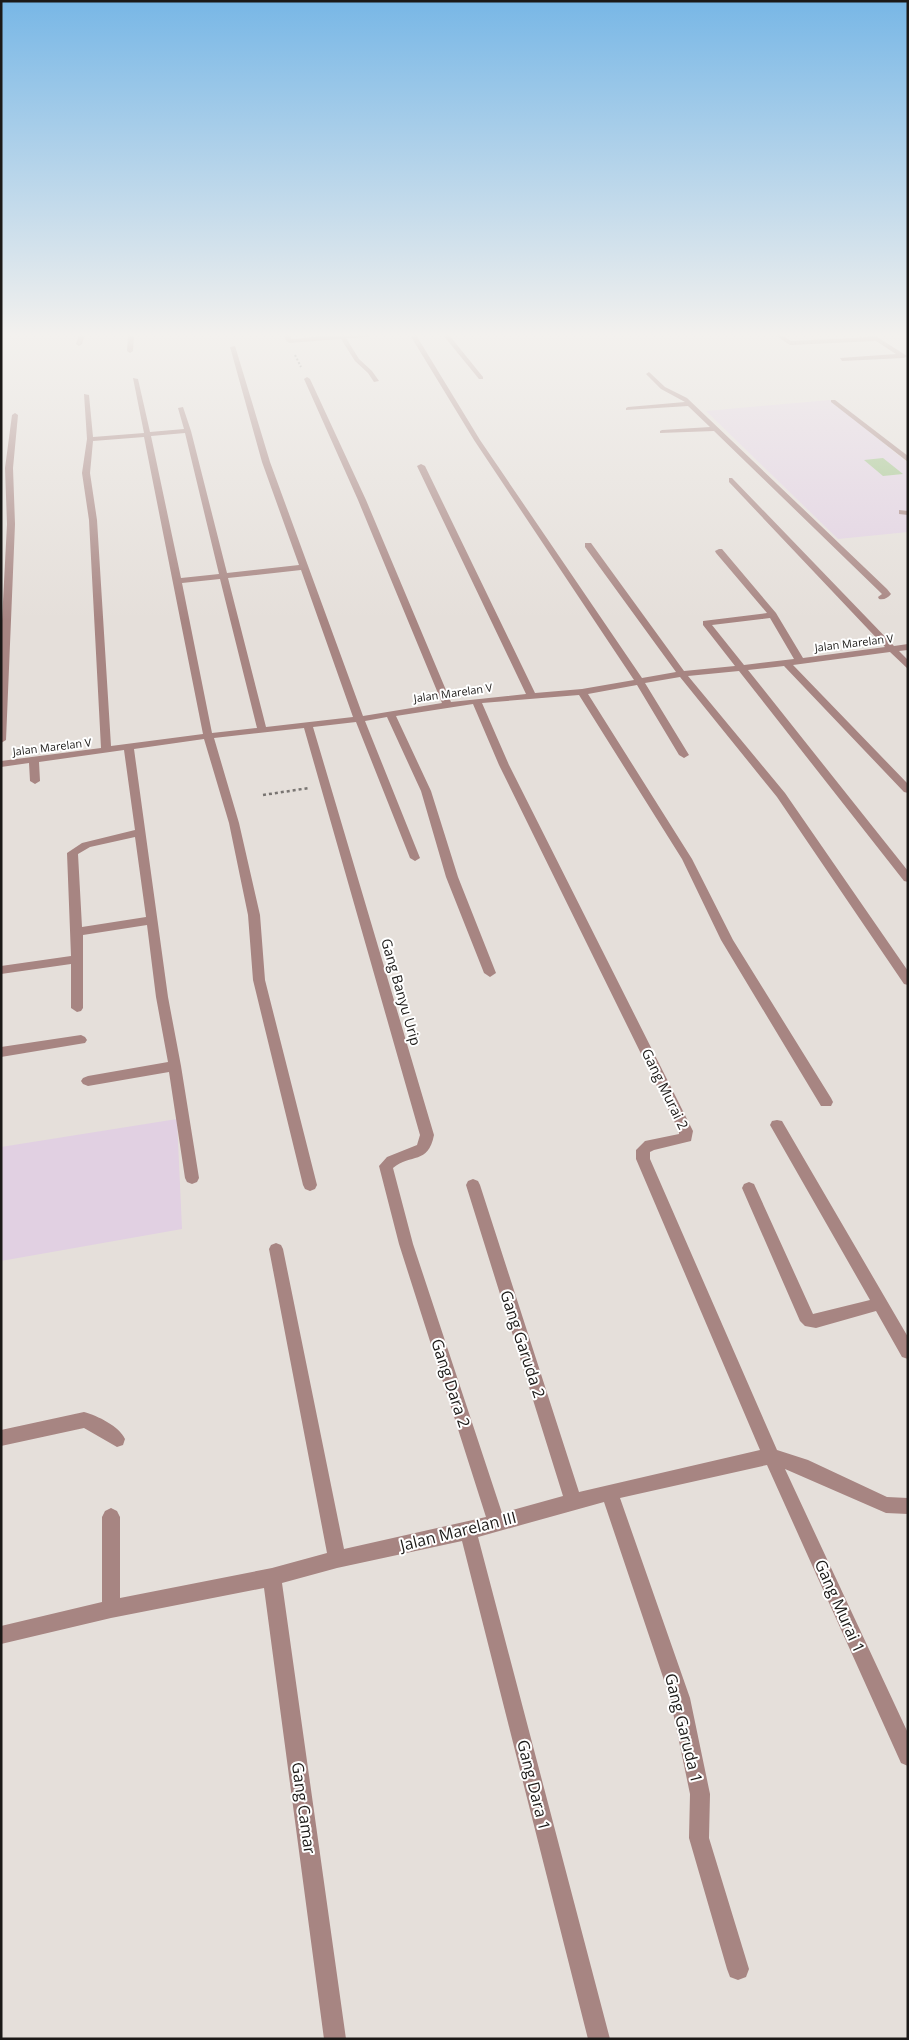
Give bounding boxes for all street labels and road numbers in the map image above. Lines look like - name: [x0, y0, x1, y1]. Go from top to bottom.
- street label: Jalan Marelan V: [813, 630, 895, 655]
- street label: Jalan Marelan V: [412, 679, 494, 706]
- street label: Jalan Marelan V: [11, 734, 93, 759]
- street label: Gang Banyu Urip: [377, 936, 426, 1048]
- street label: Gang Murai 2: [638, 1045, 693, 1132]
- street label: Gang Garuda 2: [495, 1287, 551, 1401]
- street label: Gang Dara 2: [426, 1336, 476, 1430]
- street label: Jalan Marelan III: [396, 1506, 518, 1557]
- street label: Gang Murai 1: [810, 1556, 870, 1656]
- street label: Gang Garuda 1: [660, 1671, 708, 1785]
- street label: Gang Dara 1: [512, 1738, 556, 1832]
- street label: Gang Camar: [287, 1761, 321, 1856]

